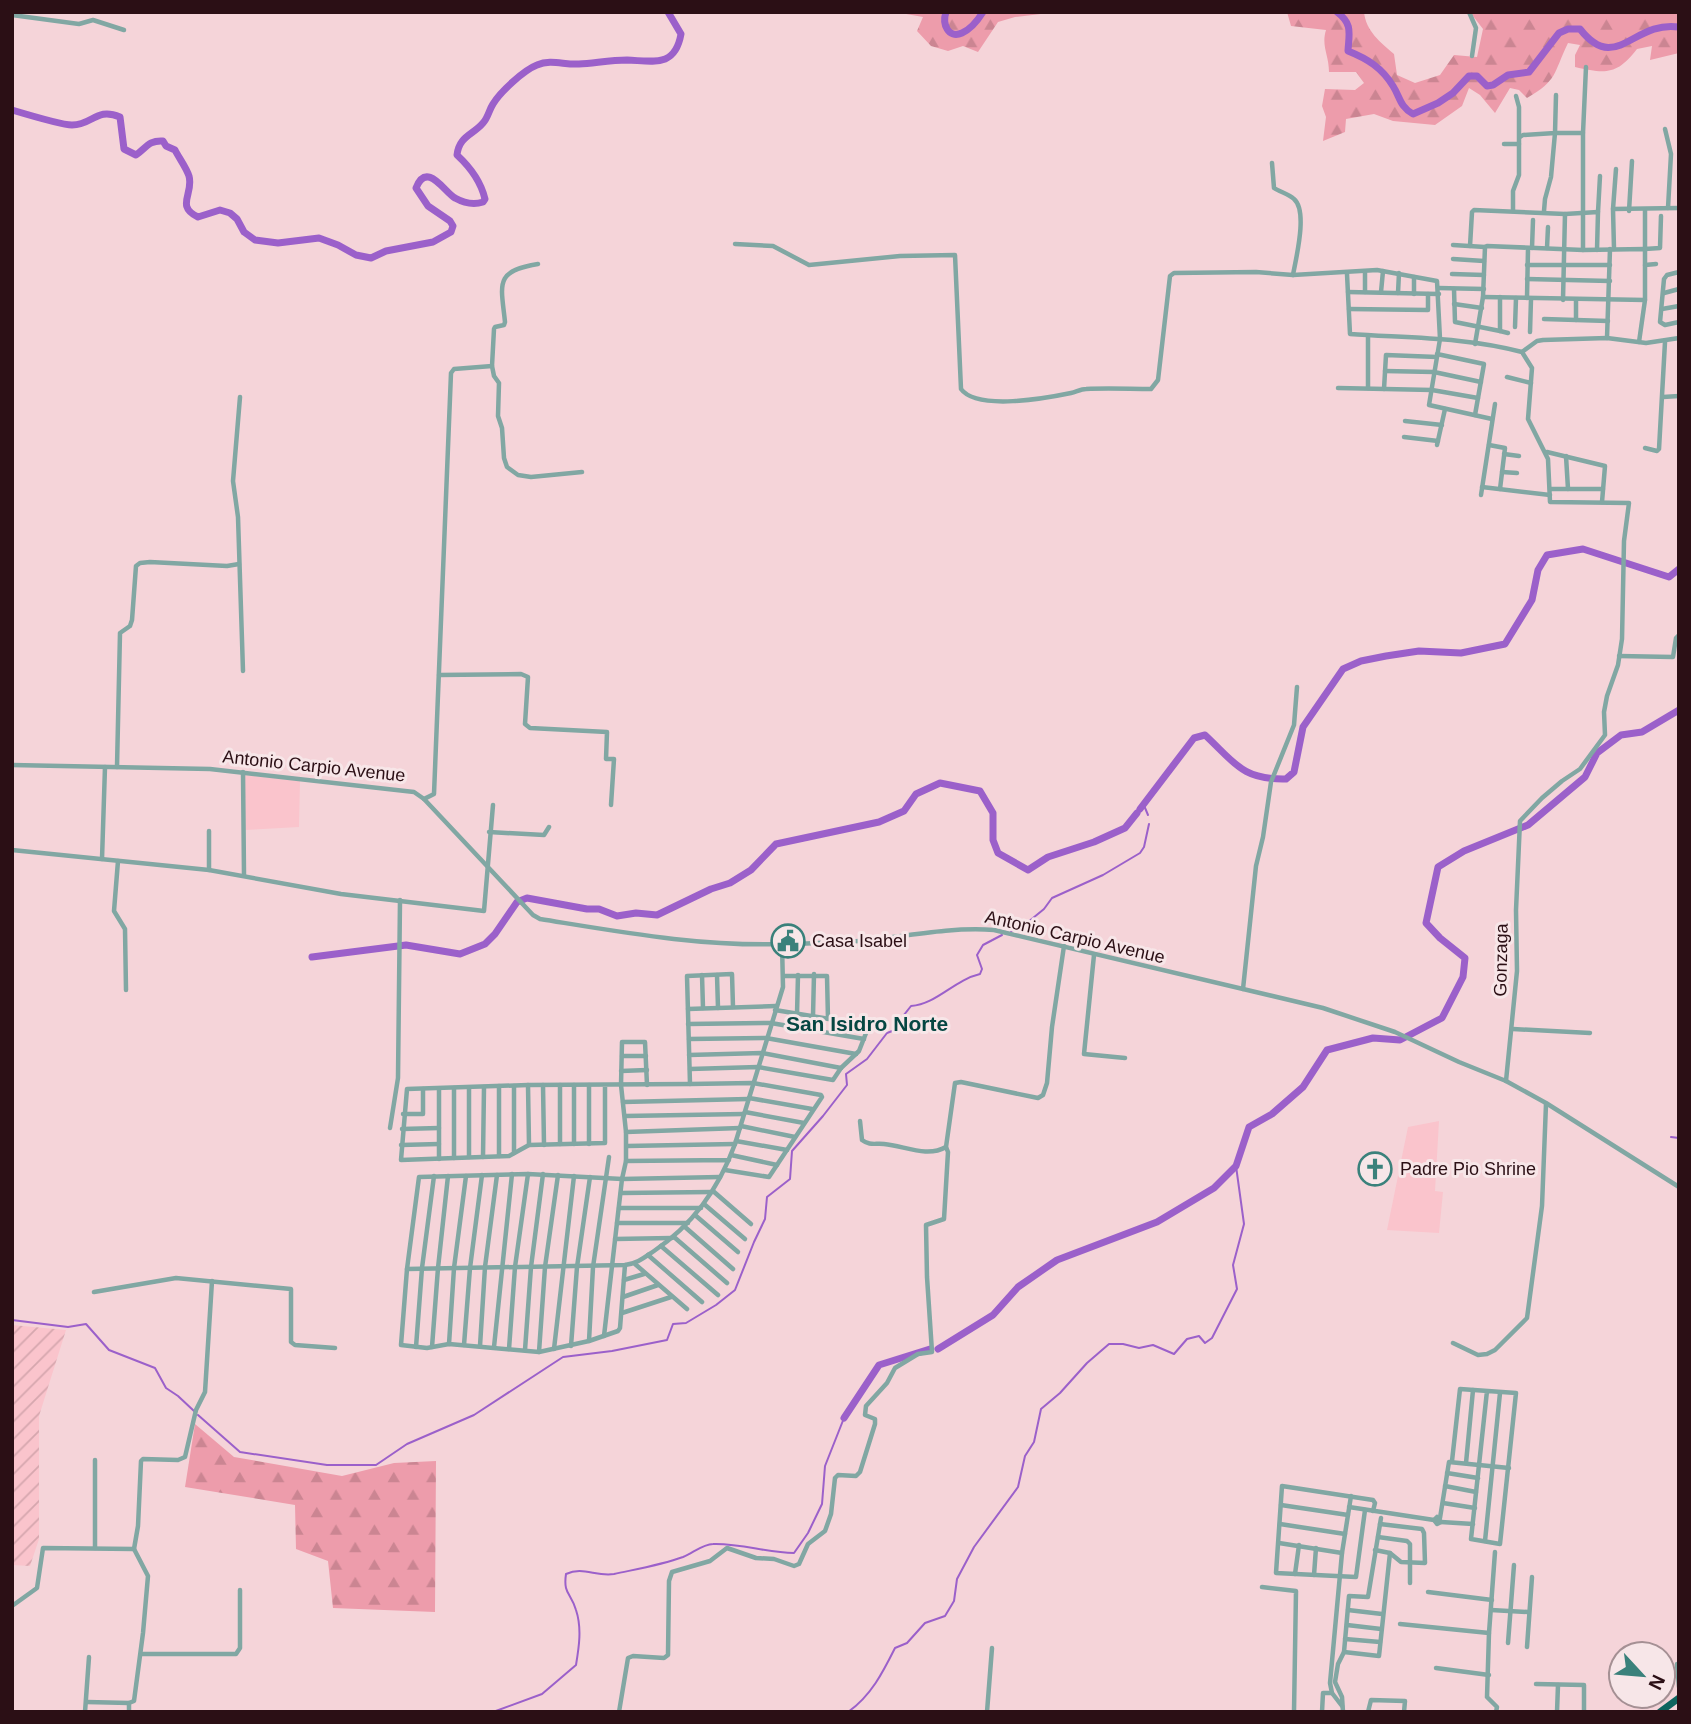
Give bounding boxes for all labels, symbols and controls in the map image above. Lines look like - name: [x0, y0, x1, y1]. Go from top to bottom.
- street label: Antonio Carpio Avenue: [222, 746, 406, 786]
- street label: Antonio Carpio Avenue: [983, 907, 1167, 967]
- public building icon: Casa Isabel: [769, 922, 807, 960]
- street label: Gonzaga: [1490, 922, 1512, 997]
- place label: Casa Isabel: [812, 931, 907, 951]
- district label: San Isidro Norte: [786, 1012, 948, 1035]
- church icon: Padre Pio Shrine: [1356, 1150, 1394, 1188]
- place label: Padre Pio Shrine: [1400, 1159, 1536, 1179]
- north arrow: [1607, 1640, 1677, 1710]
- text: N: [1644, 1671, 1669, 1693]

